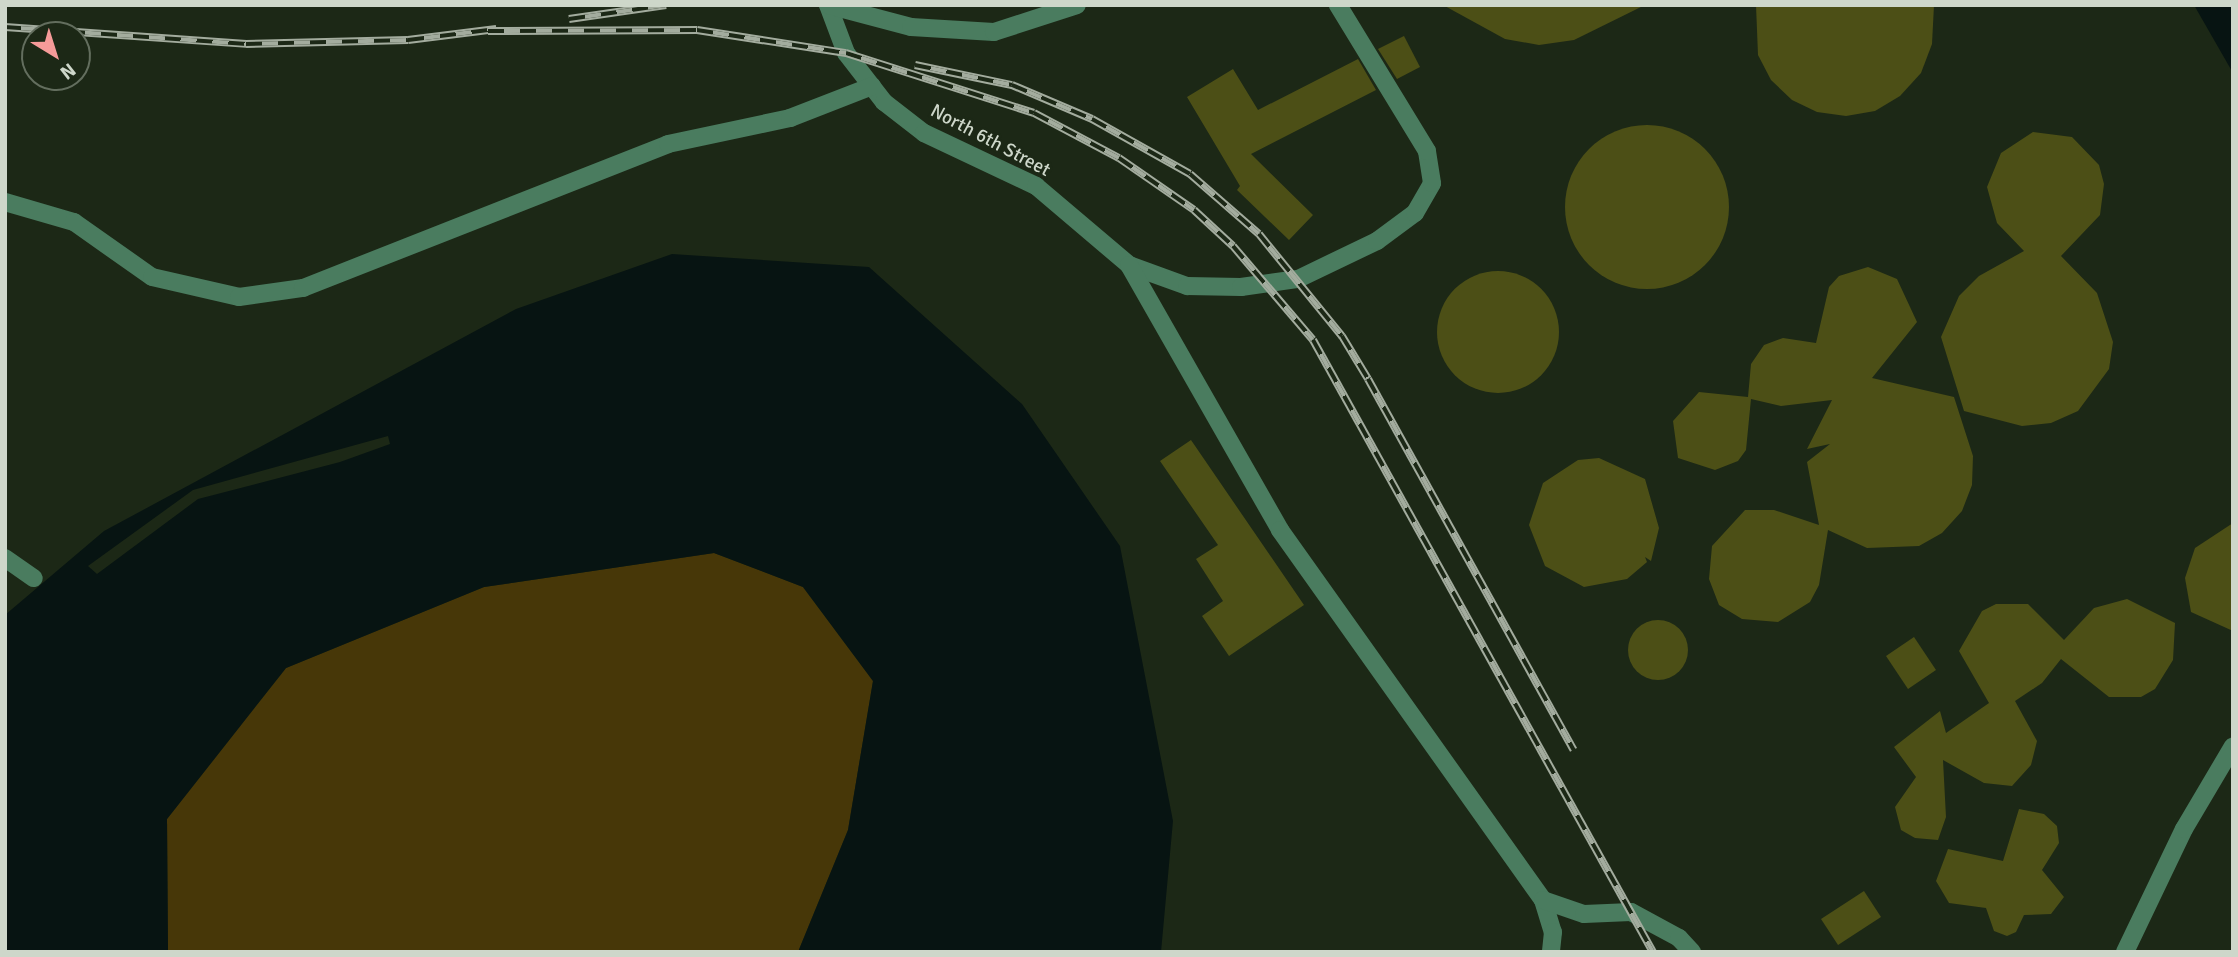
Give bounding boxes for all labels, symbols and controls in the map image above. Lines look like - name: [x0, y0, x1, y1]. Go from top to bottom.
- north arrow: [21, 21, 91, 91]
- text: N: [55, 57, 80, 84]
- street label: North 6th Street: [926, 100, 1054, 182]

